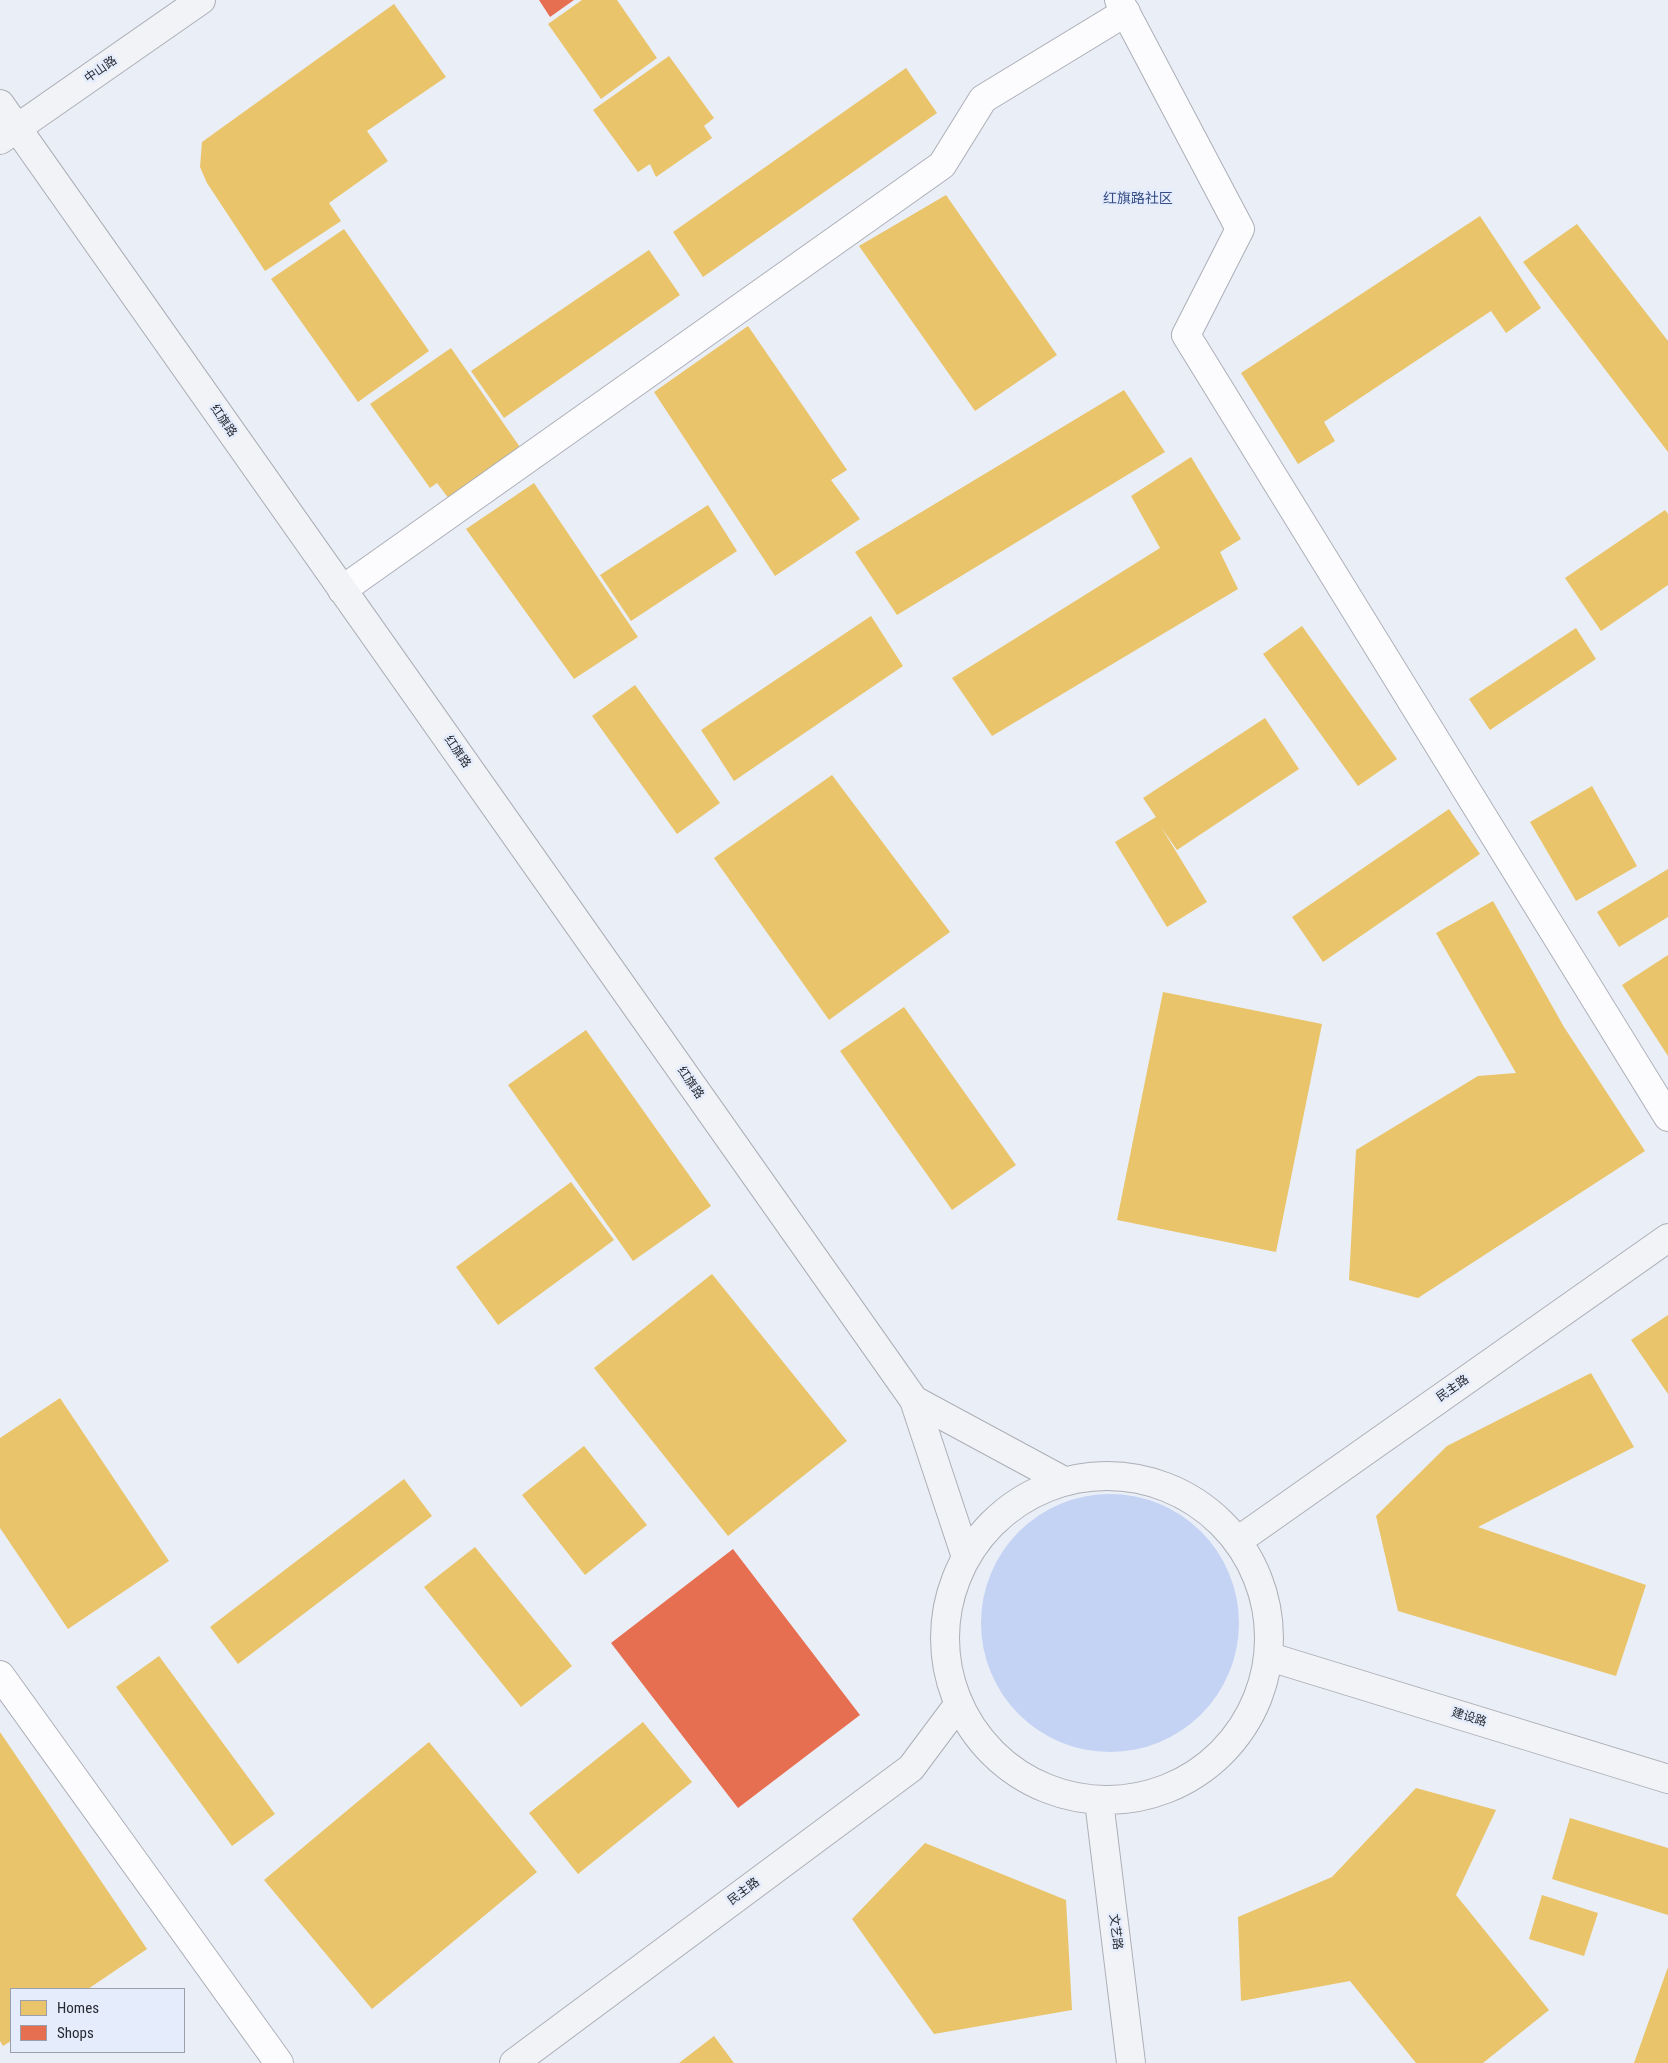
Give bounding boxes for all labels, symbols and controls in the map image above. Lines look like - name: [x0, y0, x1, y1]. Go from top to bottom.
- street label: 中山路: [82, 54, 120, 86]
- district label: 红旗路社区: [1103, 191, 1173, 207]
- street label: 红旗路: [207, 402, 239, 440]
- street label: 红旗路: [441, 733, 473, 771]
- street label: 红旗路: [674, 1064, 706, 1102]
- street label: 民主路: [1434, 1373, 1472, 1405]
- street label: 建设路: [1450, 1706, 1488, 1730]
- street label: 民主路: [725, 1875, 763, 1909]
- street label: 文艺路: [1106, 1913, 1124, 1951]
- legend: [10, 1988, 185, 2053]
- text: Homes: [57, 1999, 99, 2017]
- text: Shops: [57, 2024, 94, 2042]

